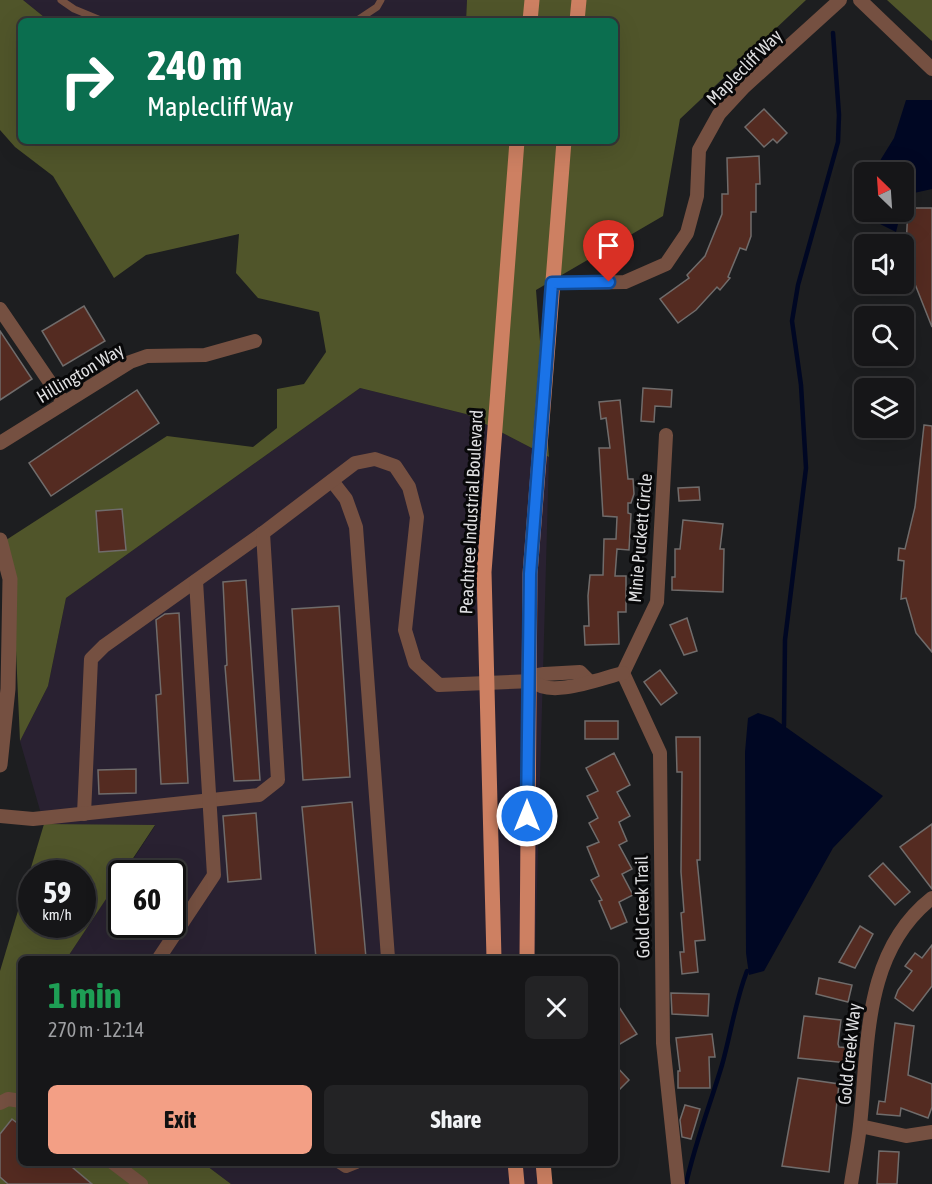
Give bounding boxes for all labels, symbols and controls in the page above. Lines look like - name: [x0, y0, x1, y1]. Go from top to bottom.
- street label: Maplecliff Way: [702, 25, 786, 109]
- text: 240 m: [147, 41, 242, 89]
- icon: right: [48, 42, 126, 120]
- text: Maplecliff Way: [147, 91, 294, 122]
- north arrow: [854, 162, 914, 222]
- map controls: [854, 162, 914, 438]
- pin: [583, 220, 634, 282]
- icon: arrive: [592, 229, 625, 262]
- button: sound: [854, 234, 914, 294]
- button: search: [854, 306, 914, 366]
- street label: Hillington Way: [33, 339, 127, 407]
- button: layers: [854, 378, 914, 438]
- street label: Peachtree Industrial Boulevard: [455, 409, 487, 615]
- street label: Minie Puckett Circle: [624, 473, 656, 603]
- position arrow: [495, 784, 559, 848]
- street label: Gold Creek Trail: [631, 855, 653, 959]
- speed limit sign: 60: [108, 860, 186, 938]
- text: 59: [43, 875, 71, 909]
- text: km/h: [42, 906, 72, 923]
- text: 1 min: [48, 974, 122, 1016]
- button: close: [525, 976, 588, 1039]
- street label: Gold Creek Way: [833, 1002, 865, 1106]
- text: 270 m · 12:14: [48, 1018, 144, 1041]
- button: Exit: [48, 1085, 312, 1154]
- button: Share: [324, 1085, 588, 1154]

